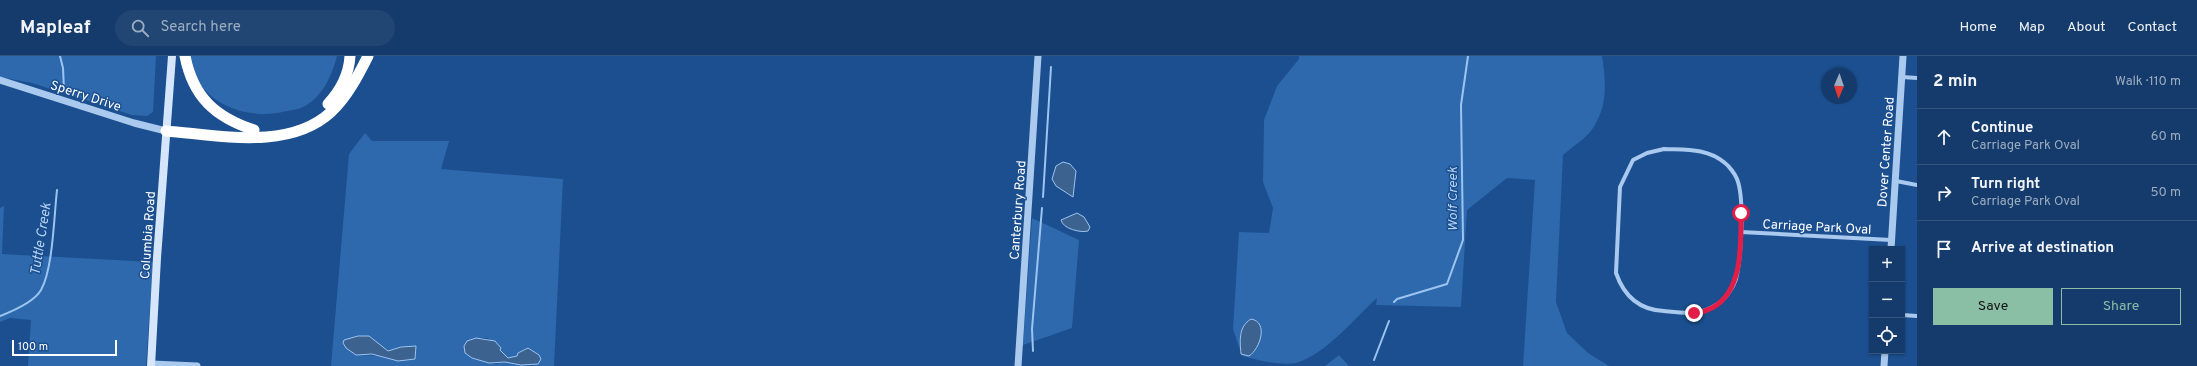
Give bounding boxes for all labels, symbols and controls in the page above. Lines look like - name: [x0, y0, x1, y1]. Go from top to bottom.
- search box: [115, 10, 395, 46]
- text: Mapleaf: [20, 16, 91, 40]
- icon: search: [129, 17, 151, 39]
- text: Search here: [161, 18, 241, 37]
- text: Home: [1960, 19, 1997, 36]
- text: Map: [2019, 19, 2045, 36]
- text: About: [2067, 19, 2106, 36]
- text: Contact: [2128, 19, 2177, 36]
- north arrow: [1821, 68, 1857, 104]
- text: 2 min: [1933, 71, 1977, 93]
- text: Walk · 110 m: [2115, 74, 2181, 90]
- street label: Sperry Drive: [48, 78, 123, 116]
- street label: Dover Center Road: [1875, 96, 1899, 208]
- text: Continue: [1971, 119, 2033, 138]
- icon: ahead: [1933, 126, 1955, 148]
- text: 60 m: [2151, 129, 2181, 145]
- text: Carriage Park Oval: [1971, 138, 2080, 154]
- street label: Canterbury Road: [1008, 160, 1030, 260]
- water label: Wolf Creek: [1445, 166, 1462, 231]
- text: Turn right: [1971, 175, 2040, 194]
- icon: right: [1933, 182, 1955, 204]
- text: 50 m: [2151, 185, 2181, 201]
- street label: Columbia Road: [138, 191, 160, 280]
- text: Carriage Park Oval: [1971, 194, 2080, 210]
- water label: Tuttle Creek: [27, 201, 56, 277]
- route start: [1732, 204, 1750, 222]
- street label: Carriage Park Oval: [1762, 217, 1872, 239]
- icon: arrive: [1933, 238, 1955, 260]
- text: Arrive at destination: [1971, 239, 2114, 258]
- map controls: [1869, 246, 1905, 354]
- button: +: [1869, 246, 1905, 282]
- button: −: [1869, 282, 1905, 318]
- button: Save: [1933, 288, 2053, 325]
- button: Share: [2061, 288, 2181, 325]
- route end: [1685, 304, 1703, 322]
- button: locate: [1869, 318, 1905, 354]
- scale bar: [12, 338, 117, 357]
- text: 100 m: [18, 340, 48, 354]

